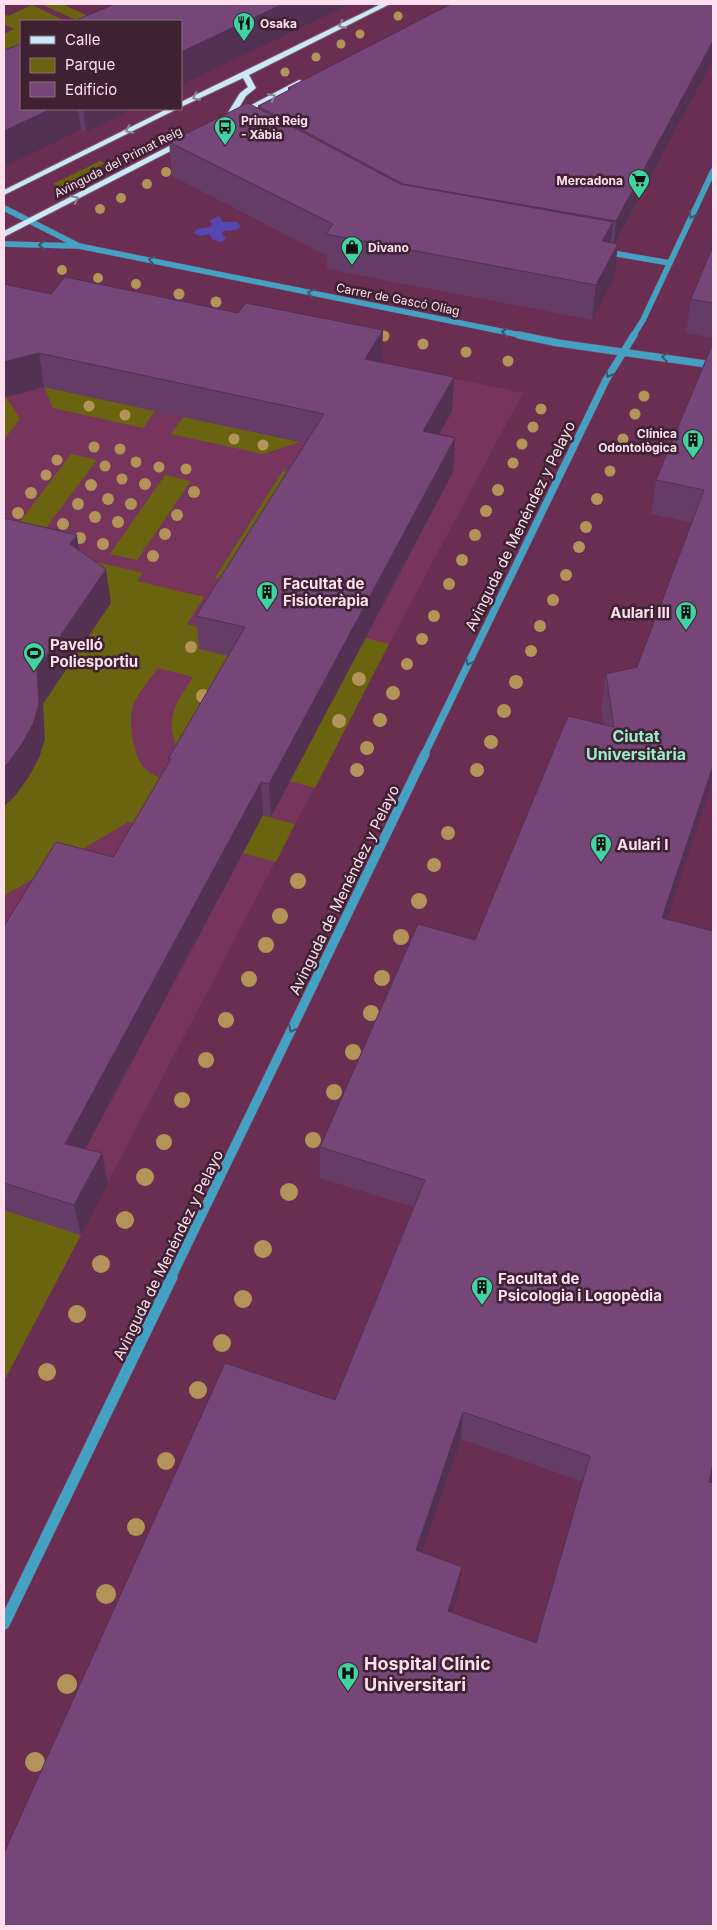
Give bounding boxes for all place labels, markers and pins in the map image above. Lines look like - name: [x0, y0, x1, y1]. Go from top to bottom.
- restaurant icon: Osaka: [232, 11, 256, 42]
- place label: Osaka: [260, 16, 297, 31]
- place label: Primat Reig - Xàbia: [241, 113, 308, 142]
- bus stop icon: Primat Reig - Xàbia: [213, 115, 237, 146]
- supermarket icon: Mercadona: [627, 168, 651, 199]
- place label: Mercadona: [557, 173, 623, 188]
- shop icon: Divano: [340, 235, 364, 266]
- place label: Divano: [368, 240, 409, 255]
- place label: Clínica Odontològica: [598, 426, 677, 455]
- building icon: Clínica Odontològica: [681, 428, 705, 459]
- place label: Facultat de Fisioteràpia: [283, 574, 369, 610]
- building icon: Facultat de Fisioteràpia: [255, 580, 279, 611]
- building icon: Aulari III: [674, 600, 698, 631]
- place label: Aulari III: [610, 603, 670, 622]
- place label: Pavelló Poliesportiu: [50, 635, 138, 671]
- sports icon: Pavelló Poliesportiu: [22, 641, 46, 672]
- building icon: Aulari I: [589, 832, 613, 863]
- place label: Aulari I: [617, 835, 668, 854]
- place label: Facultat de Psicologia i Logopèdia: [498, 1269, 662, 1305]
- building icon: Facultat de Psicologia i Logopèdia: [470, 1275, 494, 1306]
- place label: Hospital Clínic Universitari: [364, 1653, 491, 1695]
- hospital icon: Hospital Clínic Universitari: [336, 1661, 360, 1692]

